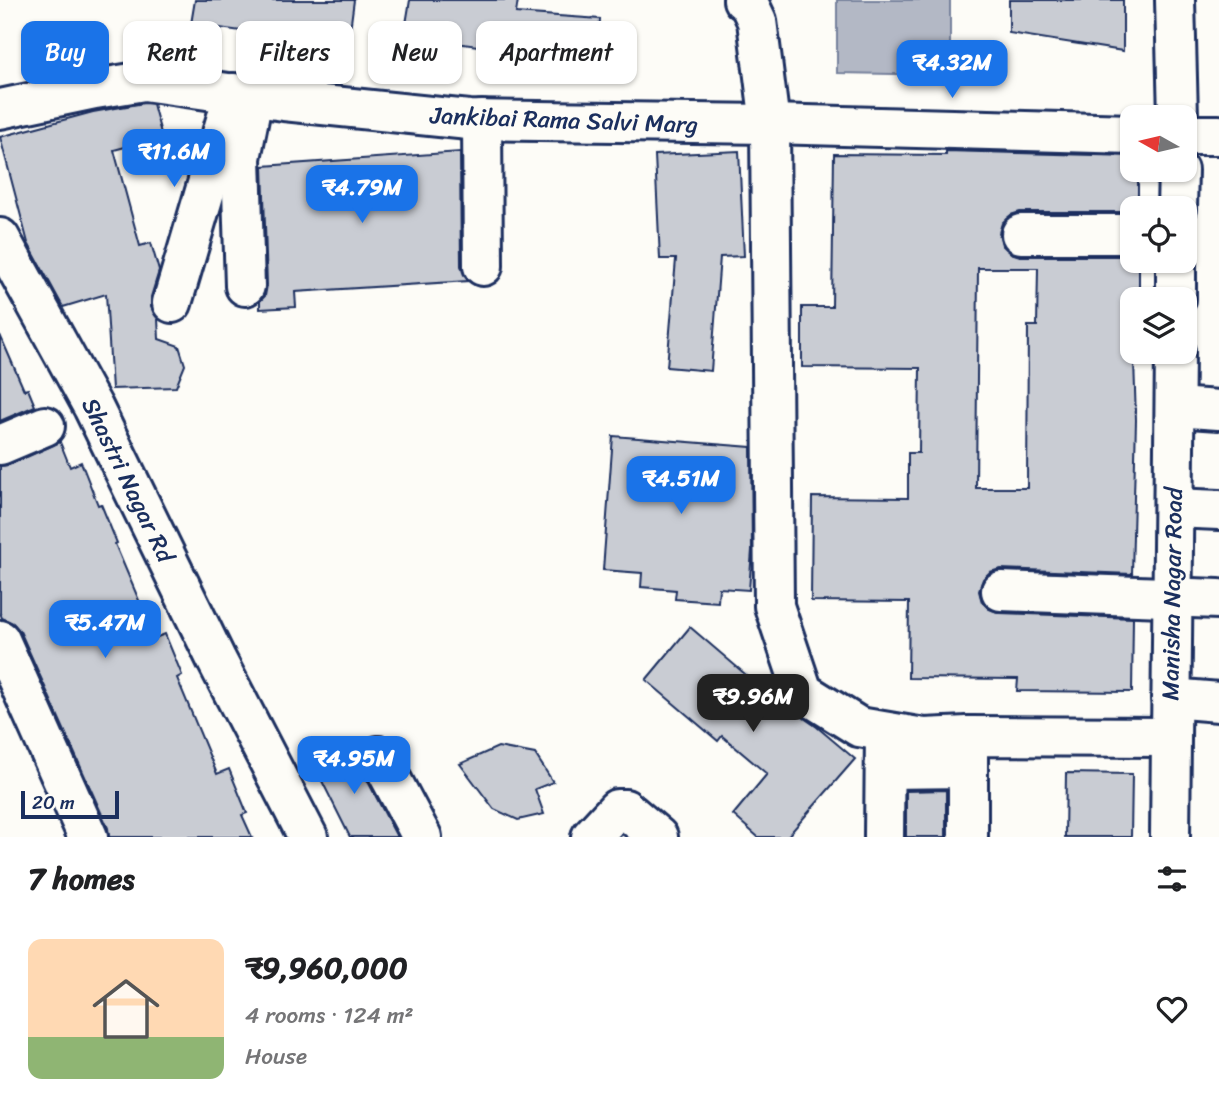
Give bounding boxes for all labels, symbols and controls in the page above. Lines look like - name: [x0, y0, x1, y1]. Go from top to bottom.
- chip: Buy: [21, 21, 109, 84]
- chip: Rent: [123, 21, 222, 84]
- chip: Filters: [236, 21, 354, 84]
- chip: New: [368, 21, 462, 84]
- chip: Apartment: [476, 21, 637, 84]
- pin: ₹4.32M: [895, 41, 1009, 100]
- text: ₹4.32M: [913, 42, 991, 83]
- street label: Jankibai Rama Salvi Marg: [428, 94, 699, 146]
- north arrow: [1120, 105, 1197, 182]
- map controls: [1120, 105, 1197, 364]
- pin: ₹11.6M: [117, 130, 231, 189]
- text: ₹11.6M: [138, 131, 210, 172]
- pin: ₹4.79M: [305, 166, 419, 225]
- text: ₹4.79M: [322, 167, 402, 208]
- button: locate: [1120, 196, 1197, 273]
- button: layers: [1120, 287, 1197, 364]
- street label: Shastri Nagar Rd: [70, 390, 187, 572]
- pin: ₹4.51M: [624, 456, 738, 516]
- text: ₹4.51M: [643, 458, 719, 499]
- street label: Manisha Nagar Road: [1149, 486, 1195, 701]
- pin: ₹5.47M: [48, 600, 162, 660]
- text: ₹5.47M: [65, 602, 145, 643]
- pin: ₹9.96M: [696, 674, 810, 734]
- text: ₹9.96M: [713, 676, 793, 717]
- pin: ₹4.95M: [297, 736, 411, 796]
- text: ₹4.95M: [313, 738, 395, 779]
- text: 20 m: [32, 786, 75, 819]
- scale bar: [21, 788, 119, 820]
- text: 7 homes: [28, 852, 135, 906]
- icon: filters: [1153, 860, 1191, 898]
- text: ₹9,960,000: [245, 941, 408, 995]
- icon: home: [84, 967, 168, 1051]
- icon: heart: [1153, 990, 1191, 1028]
- text: 4 rooms · 124 m²: [245, 995, 414, 1036]
- text: House: [245, 1036, 307, 1077]

